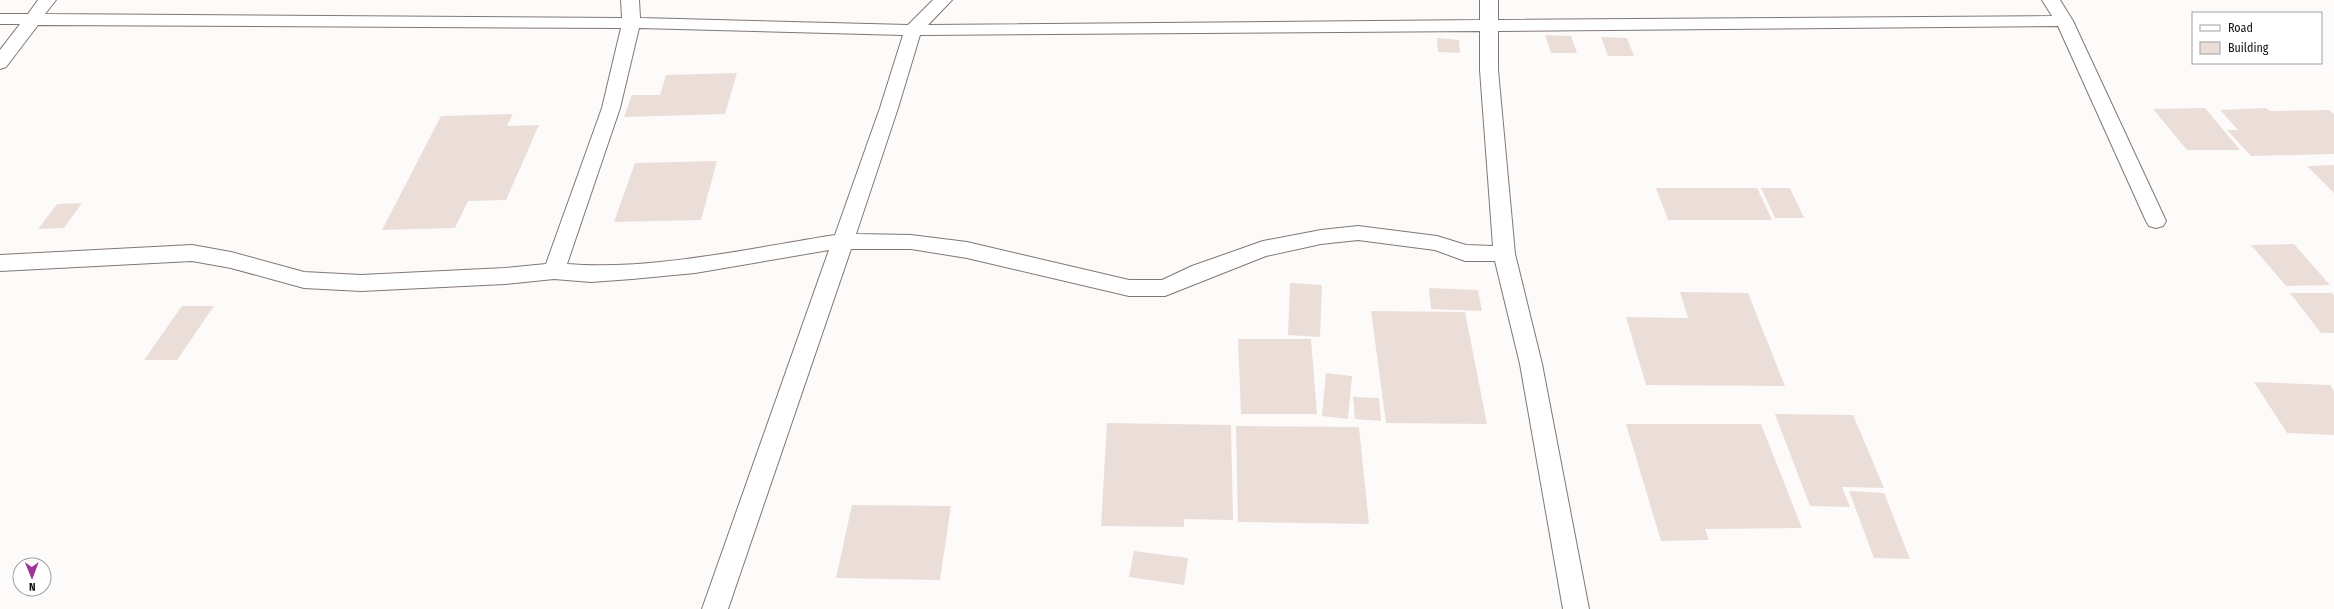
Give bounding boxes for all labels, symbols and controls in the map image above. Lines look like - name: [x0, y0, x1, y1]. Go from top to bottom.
- legend: [2192, 12, 2322, 64]
- text: Road: [2228, 21, 2253, 35]
- text: Building: [2228, 41, 2269, 55]
- north arrow: [12, 557, 52, 597]
- text: N: [29, 580, 36, 593]

